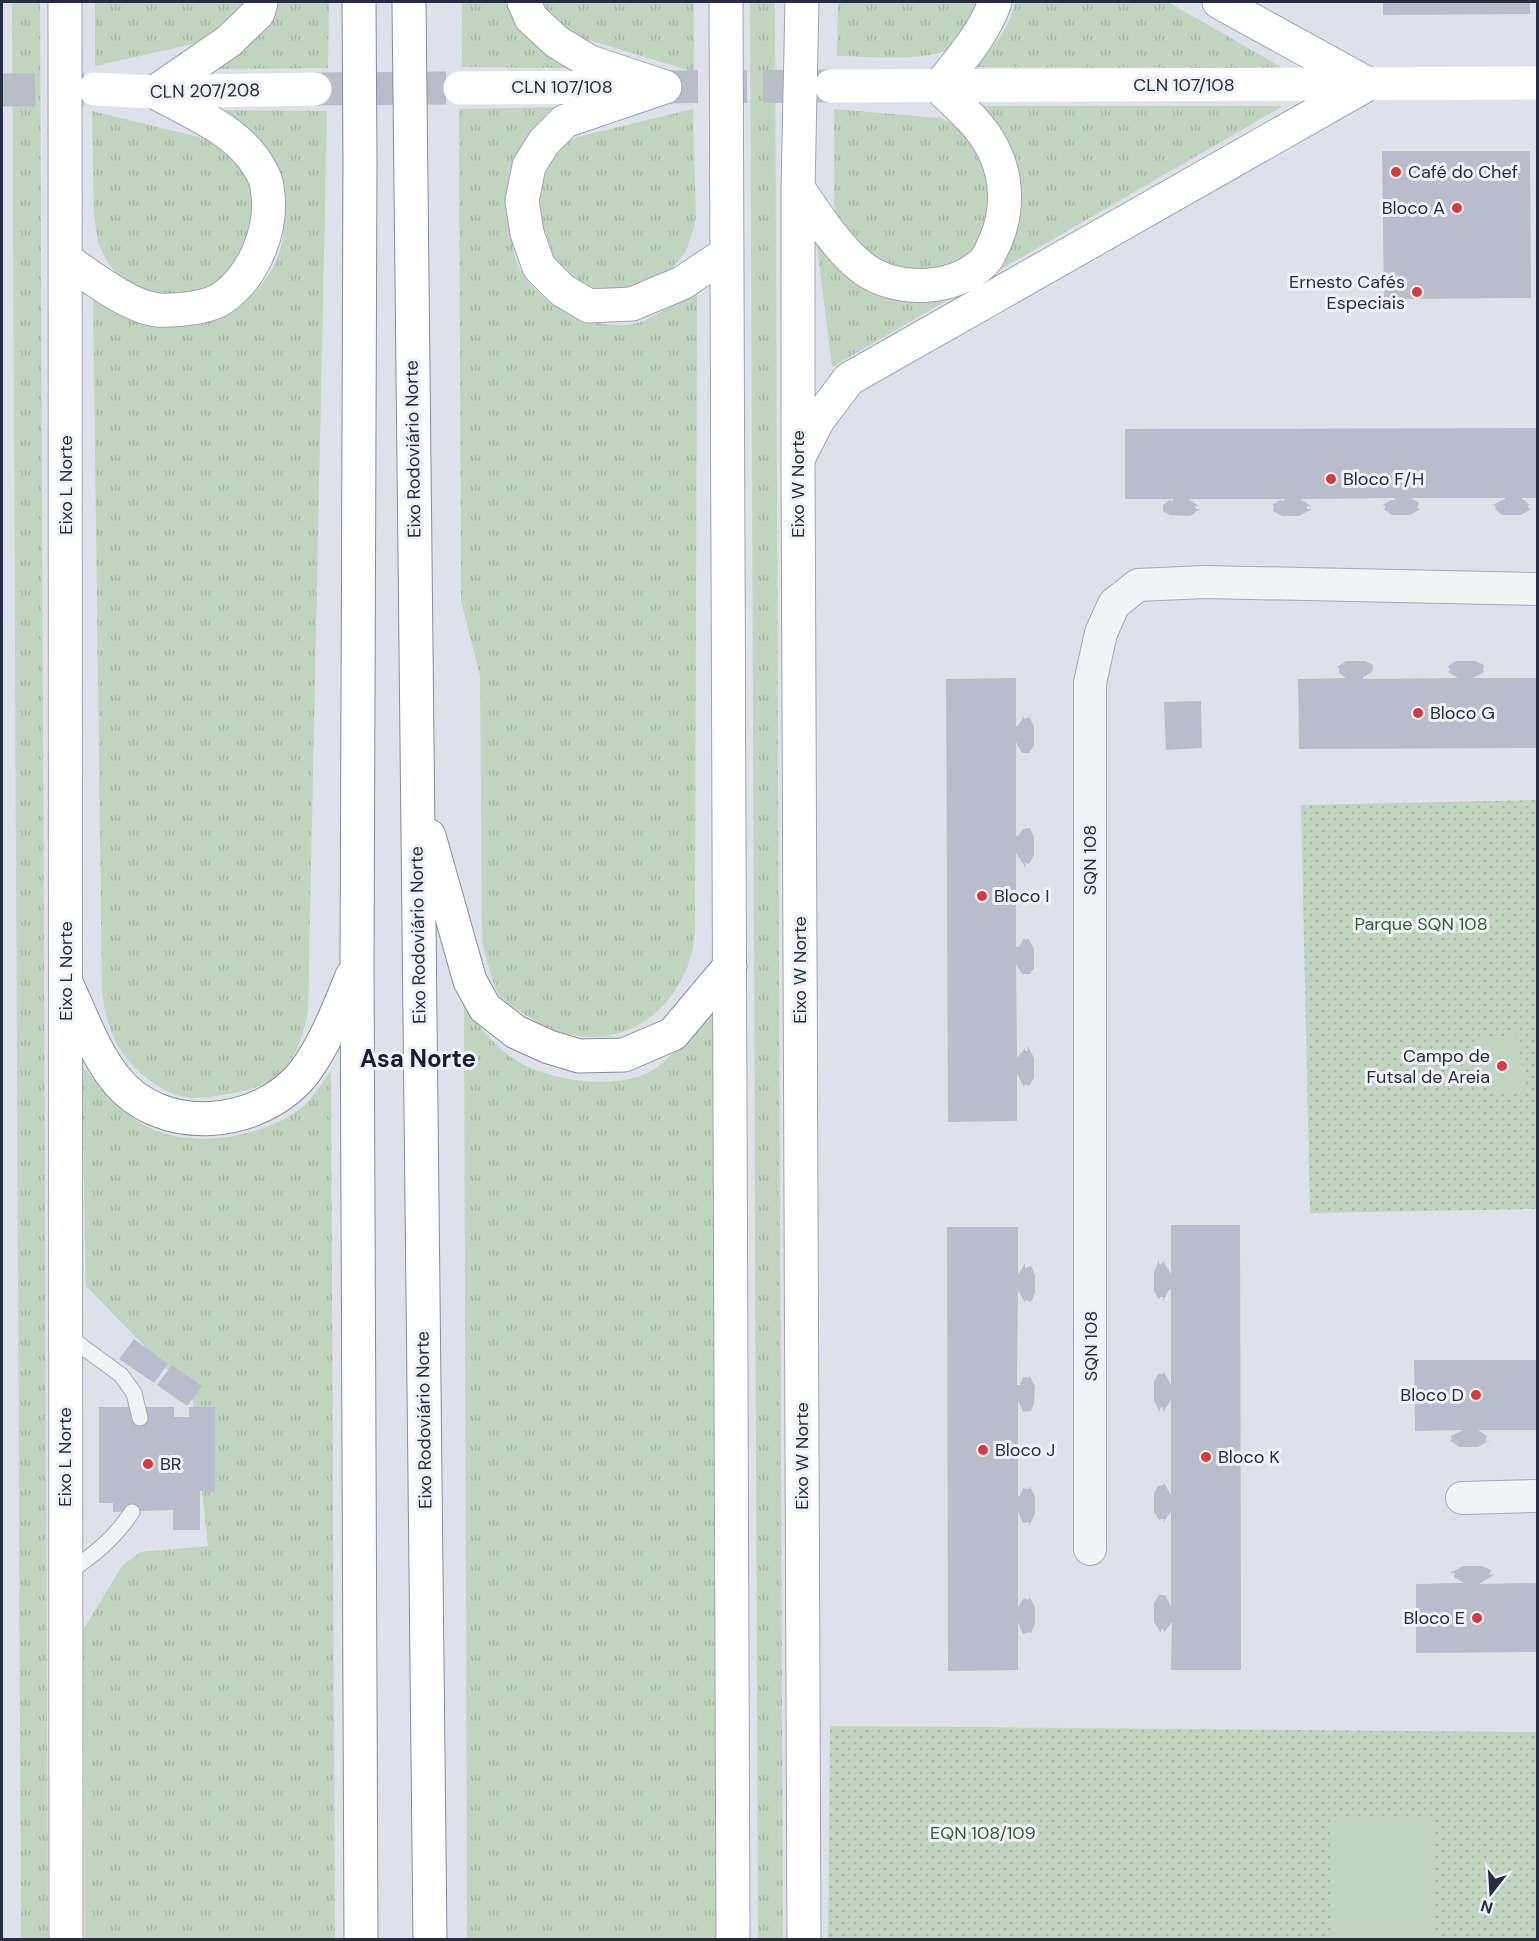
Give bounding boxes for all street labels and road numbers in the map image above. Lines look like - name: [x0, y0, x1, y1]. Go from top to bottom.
- street label: CLN 107/108: [1133, 73, 1235, 97]
- street label: CLN 107/108: [511, 75, 613, 99]
- street label: CLN 207/208: [150, 78, 260, 104]
- street label: Eixo Rodoviário Norte: [399, 360, 427, 538]
- street label: Eixo W Norte: [786, 430, 810, 538]
- street label: Eixo L Norte: [54, 435, 78, 535]
- street label: SQN 108: [1078, 825, 1102, 895]
- street label: Eixo Rodoviário Norte: [404, 846, 432, 1024]
- street label: Eixo W Norte: [788, 916, 812, 1024]
- street label: Eixo L Norte: [54, 921, 78, 1021]
- street label: SQN 108: [1079, 1311, 1103, 1381]
- street label: Eixo Rodoviário Norte: [410, 1331, 438, 1509]
- street label: Eixo W Norte: [790, 1402, 814, 1510]
- street label: Eixo L Norte: [53, 1407, 77, 1507]

